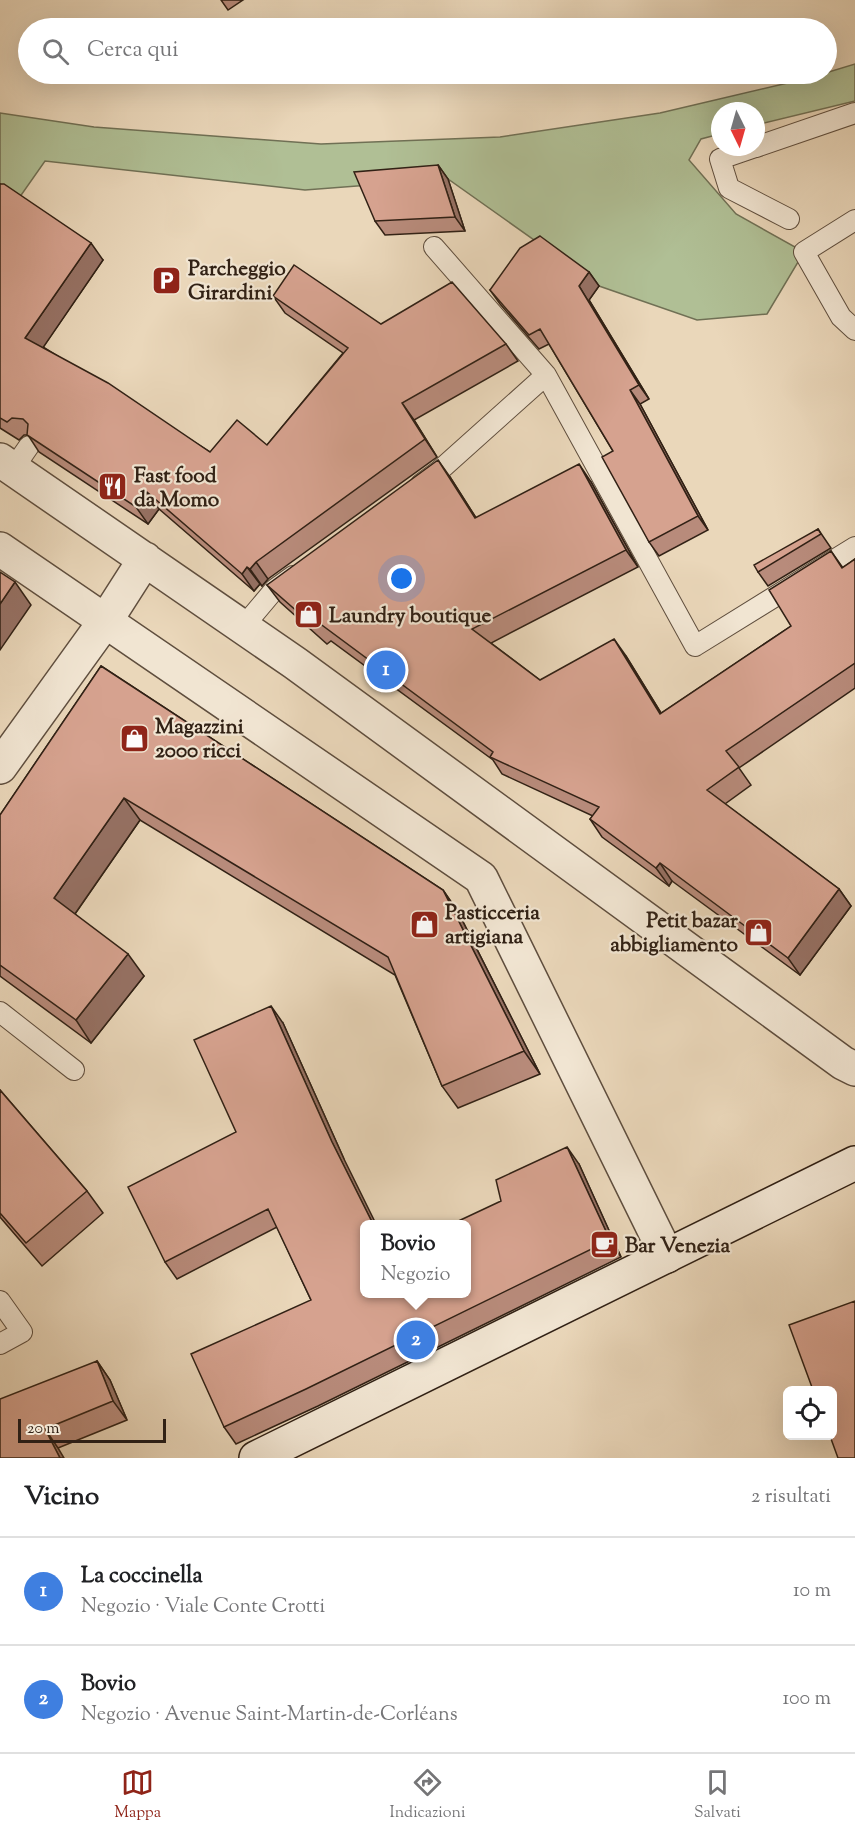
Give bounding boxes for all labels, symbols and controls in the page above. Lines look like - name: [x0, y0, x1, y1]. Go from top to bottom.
- search box: [18, 18, 837, 84]
- icon: search: [39, 35, 72, 68]
- text: Cerca qui: [87, 35, 178, 67]
- north arrow: [711, 102, 765, 156]
- place label: Parcheggio Girardini: [188, 255, 286, 309]
- parking icon: Parcheggio Girardini: [151, 264, 183, 296]
- place label: Fast food da Momo: [134, 462, 220, 516]
- restaurant icon: Fast food da Momo: [97, 471, 129, 503]
- your location: [387, 564, 416, 593]
- shop icon: Laundry boutique: [292, 599, 324, 631]
- place label: Laundry boutique: [329, 602, 492, 632]
- pin: 1: [366, 648, 406, 692]
- place label: Magazzini 2000 ricci: [155, 713, 244, 767]
- shop icon: Magazzini 2000 ricci: [118, 722, 150, 754]
- place label: Pasticceria artigiana: [445, 899, 540, 953]
- place label: Petit bazar abbigliamento: [610, 907, 738, 961]
- shop icon: Pasticceria artigiana: [408, 908, 440, 940]
- shop icon: Petit bazar abbigliamento: [743, 916, 775, 948]
- popup: [360, 1220, 471, 1298]
- text: Bovio: [381, 1229, 436, 1261]
- cafe icon: Bar Venezia: [588, 1229, 620, 1261]
- place label: Bar Venezia: [625, 1232, 731, 1262]
- text: Negozio: [381, 1261, 450, 1290]
- pin: 2: [396, 1318, 436, 1362]
- map controls: [783, 1386, 837, 1440]
- button: locate: [783, 1386, 837, 1440]
- scale bar: [18, 1416, 166, 1444]
- text: 20 m: [27, 1418, 60, 1441]
- text: Vicino: [24, 1479, 99, 1516]
- text: 2 risultati: [751, 1483, 831, 1512]
- text: La coccinella: [81, 1561, 203, 1593]
- text: 1: [40, 1577, 47, 1606]
- text: 10 m: [793, 1577, 831, 1606]
- text: Negozio · Viale Conte Crotti: [81, 1593, 325, 1622]
- text: Bovio: [81, 1669, 136, 1701]
- text: 2: [39, 1685, 48, 1714]
- text: 100 m: [782, 1685, 831, 1714]
- text: Negozio · Avenue Saint-Martin-de-Corléans: [81, 1701, 458, 1730]
- tab: Mappa: [114, 1766, 161, 1825]
- tab: Indicazioni: [390, 1766, 465, 1825]
- tab: Salvati: [694, 1766, 741, 1825]

